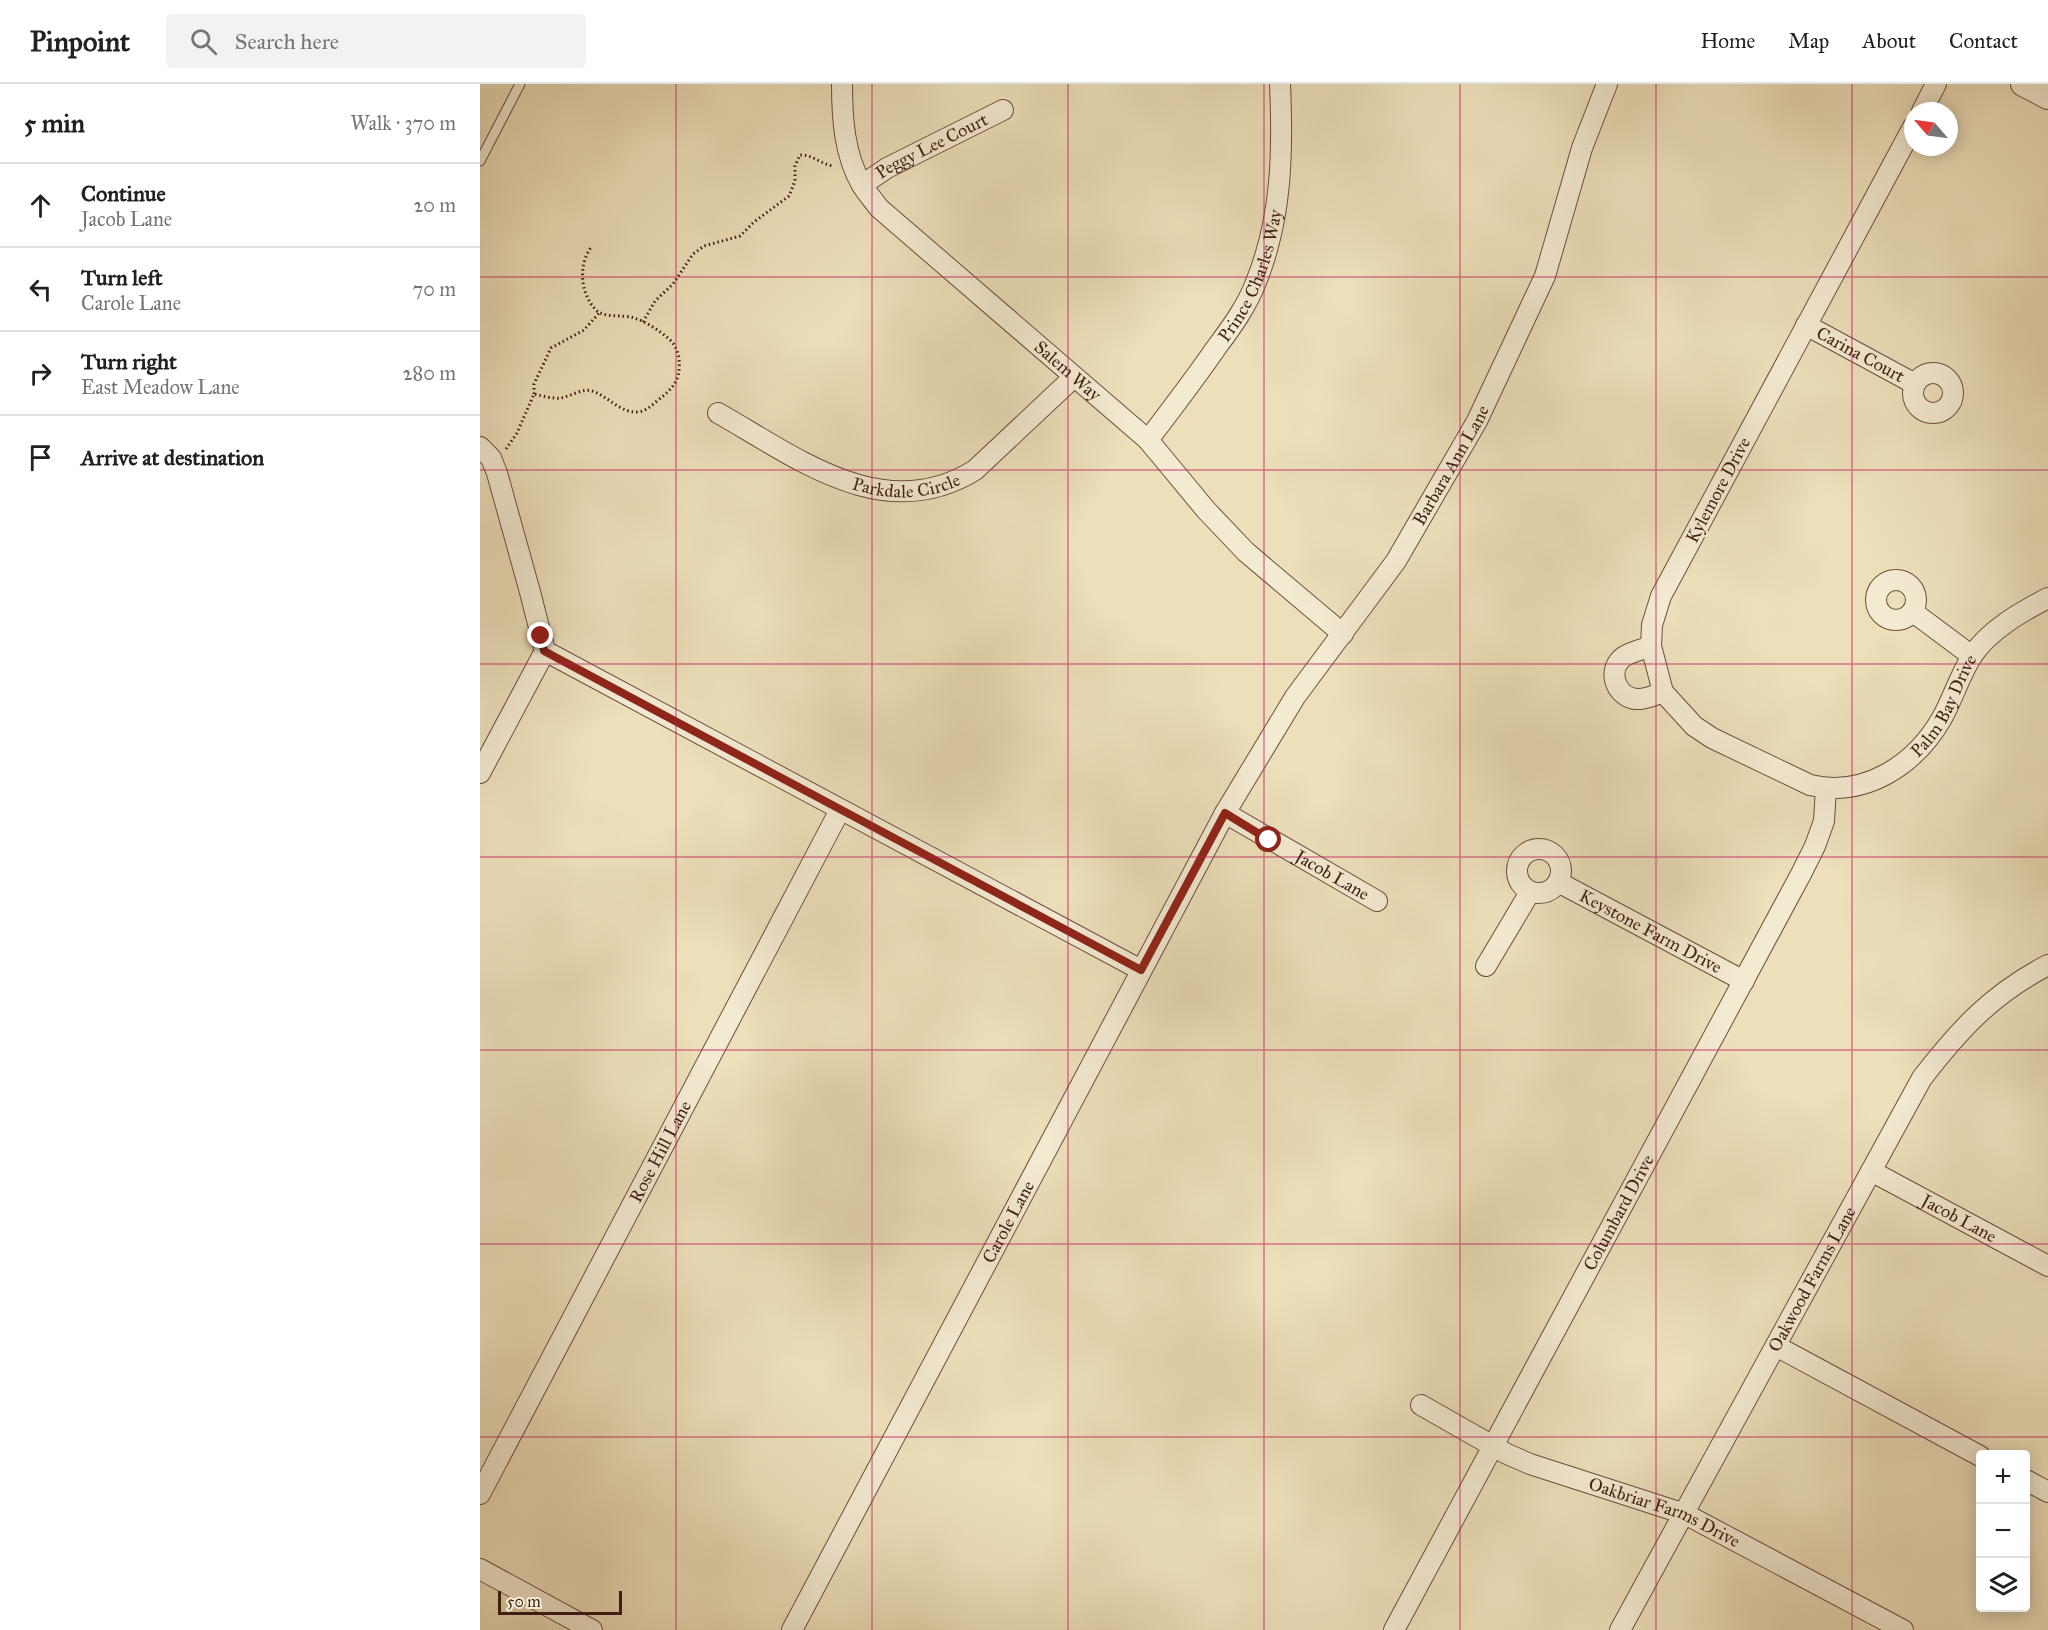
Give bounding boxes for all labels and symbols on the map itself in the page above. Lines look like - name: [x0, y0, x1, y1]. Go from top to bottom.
- north arrow: [1904, 102, 1958, 156]
- street label: Peggy Lee Court: [871, 108, 992, 184]
- street label: Prince Charles Way: [1213, 207, 1287, 346]
- street label: Carina Court: [1813, 322, 1909, 388]
- street label: Salem Way: [1030, 336, 1106, 406]
- street label: Barbara Ann Lane: [1408, 402, 1494, 529]
- street label: Kylemore Drive: [1681, 433, 1755, 547]
- street label: Parkdale Circle: [850, 469, 964, 502]
- route end: [527, 622, 553, 648]
- street label: Palm Bay Drive: [1906, 650, 1981, 762]
- route start: [1255, 826, 1281, 852]
- street label: Jacob Lane: [1289, 844, 1373, 905]
- street label: Keystone Farm Drive: [1576, 884, 1726, 978]
- street label: Rose Hill Lane: [624, 1097, 696, 1206]
- street label: Columbard Drive: [1579, 1151, 1659, 1274]
- street label: Carole Lane: [978, 1177, 1039, 1267]
- street label: Jacob Lane: [1916, 1188, 2000, 1247]
- street label: Oakwood Farms Lane: [1763, 1203, 1861, 1356]
- street label: Oakbriar Farms Drive: [1586, 1473, 1744, 1552]
- scale bar: [498, 1588, 622, 1616]

